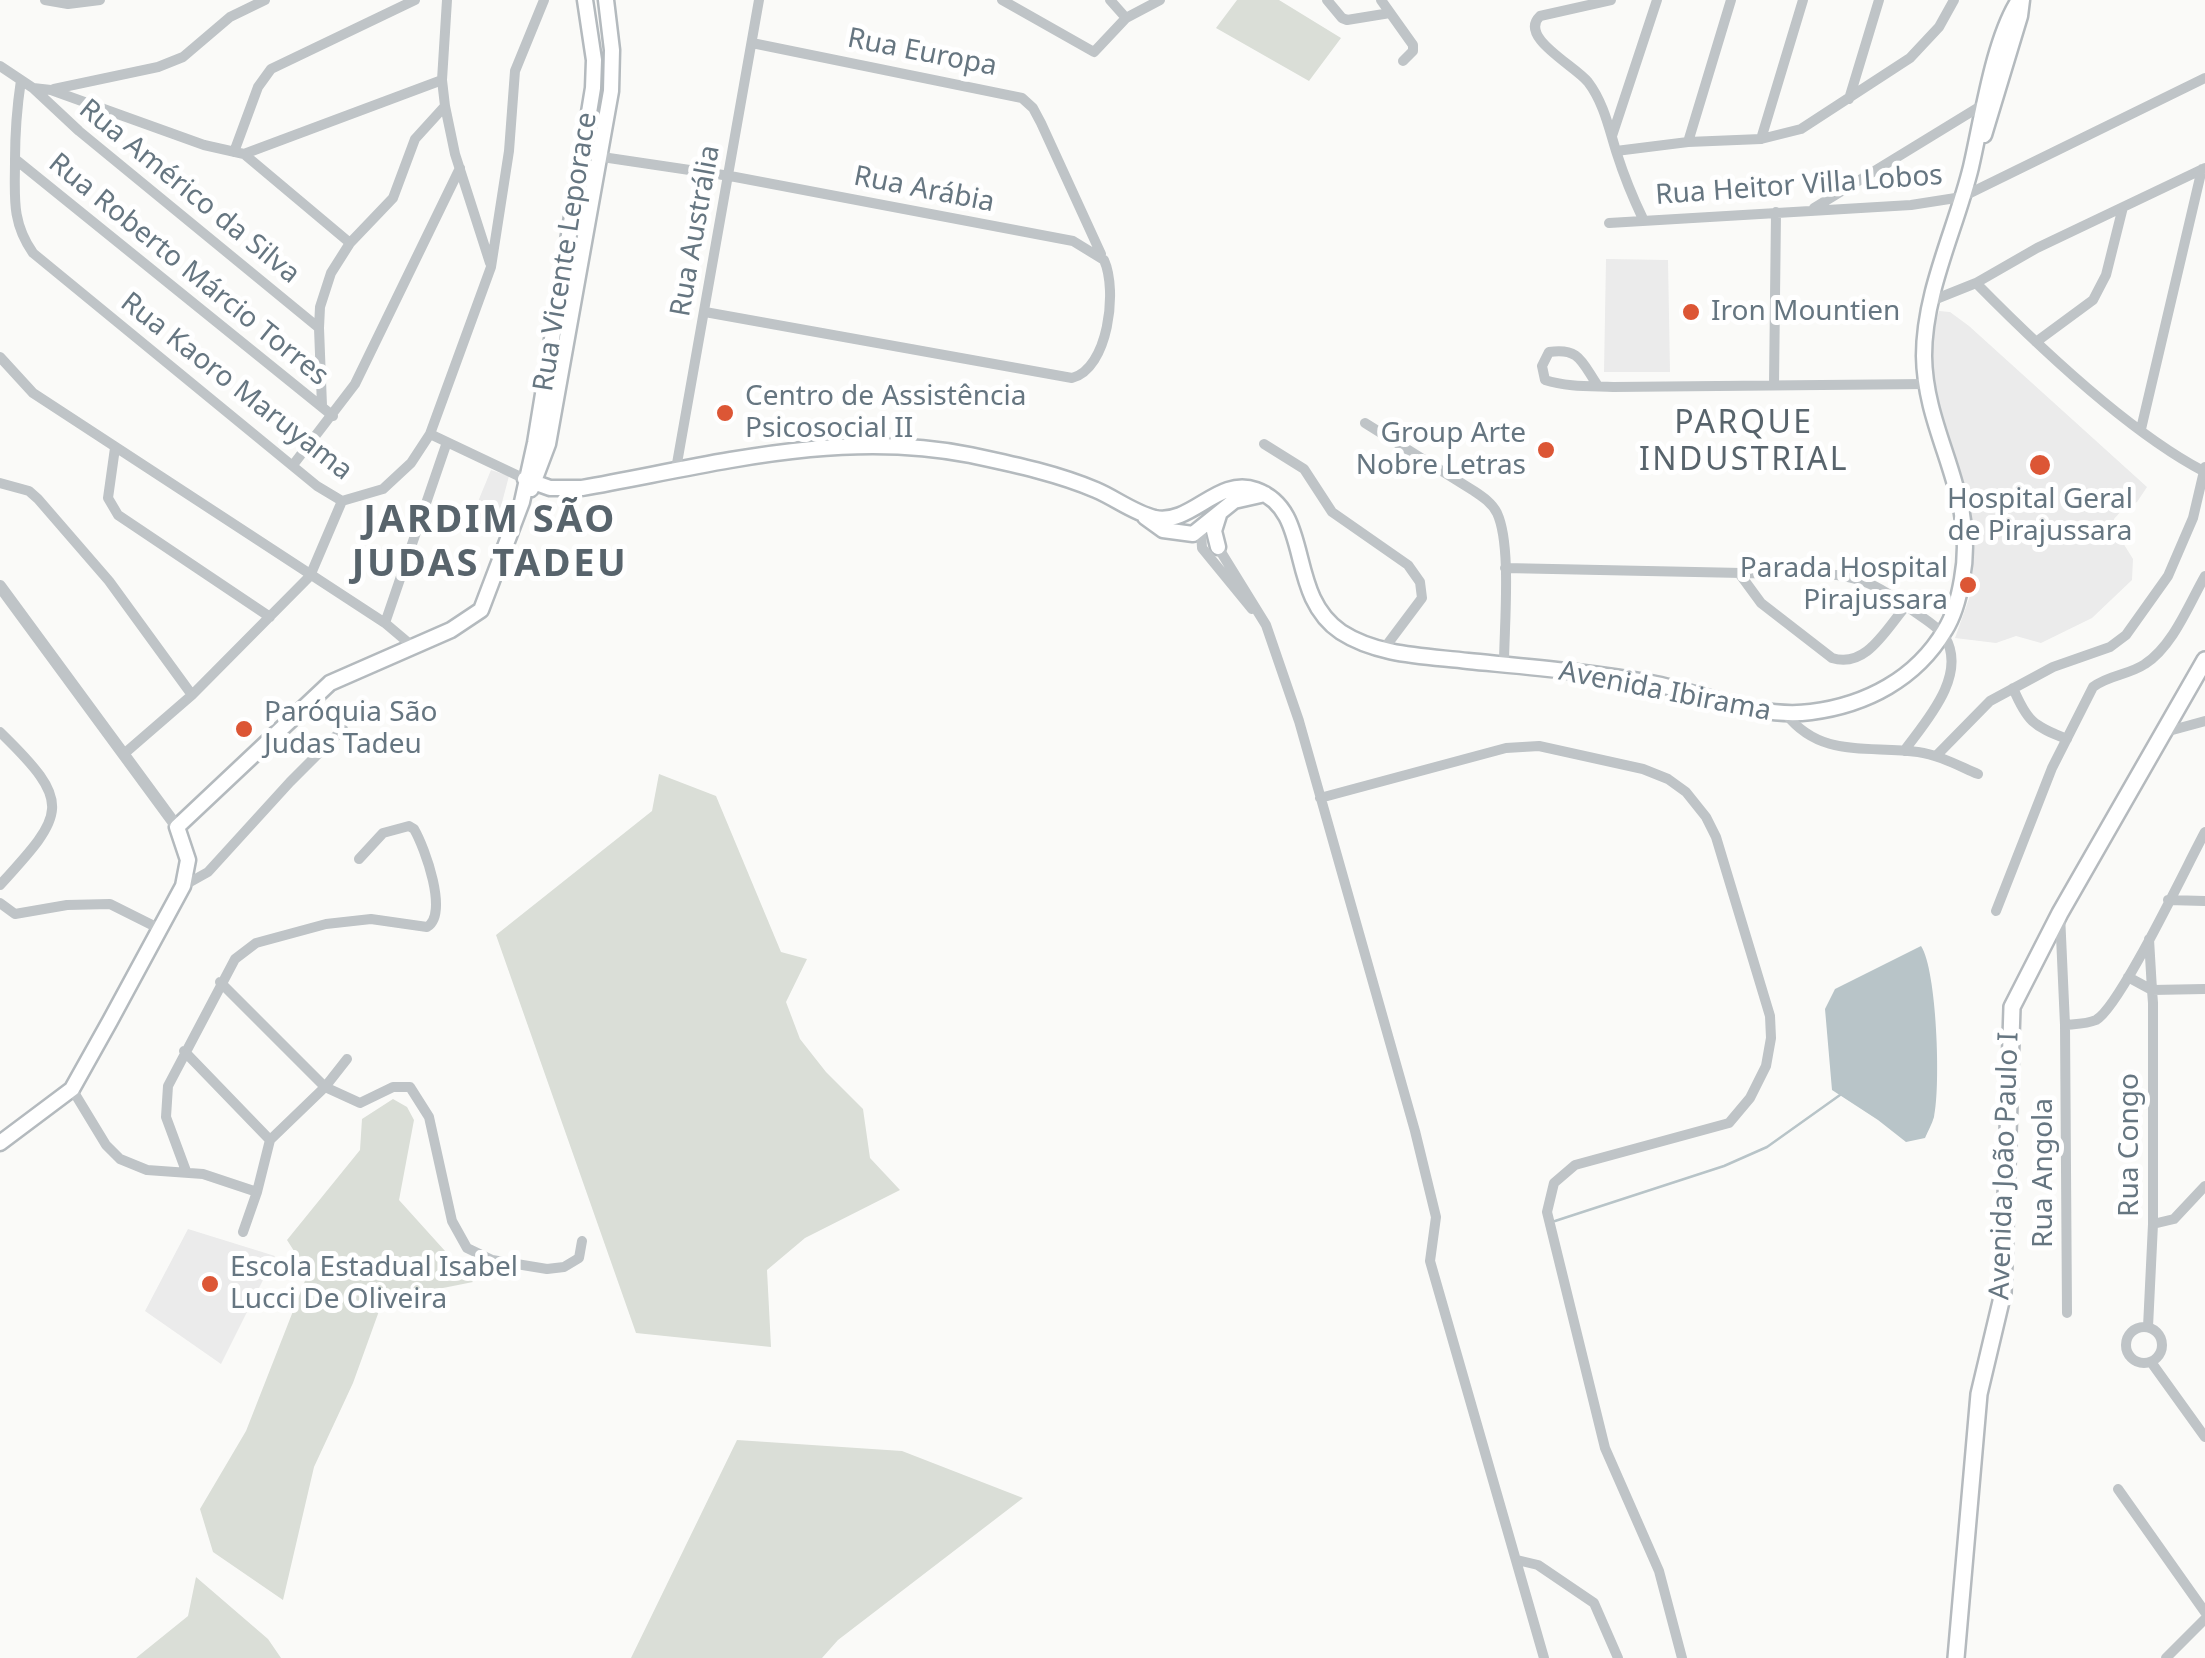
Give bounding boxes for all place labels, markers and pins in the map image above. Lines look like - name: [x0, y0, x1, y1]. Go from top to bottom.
- place label: Iron Mountien: [1711, 295, 1900, 329]
- marker: Iron Mountien: [1680, 301, 1702, 323]
- place label: Centro de Assistência Psicosocial II: [745, 380, 1026, 446]
- marker: Centro de Assistência Psicosocial II: [714, 402, 736, 424]
- place label: Group Arte Nobre Letras: [1356, 417, 1526, 483]
- marker: Group Arte Nobre Letras: [1535, 439, 1557, 461]
- marker: Hospital Geral de Pirajussara: [2027, 452, 2053, 478]
- place label: Hospital Geral de Pirajussara: [1947, 483, 2133, 549]
- place label: Parada Hospital Pirajussara: [1740, 552, 1948, 618]
- marker: Parada Hospital Pirajussara: [1957, 574, 1979, 596]
- place label: Paróquia São Judas Tadeu: [264, 696, 437, 762]
- marker: Paróquia São Judas Tadeu: [233, 718, 255, 740]
- place label: Escola Estadual Isabel Lucci De Oliveira: [230, 1251, 518, 1317]
- marker: Escola Estadual Isabel Lucci De Oliveira: [199, 1273, 221, 1295]

